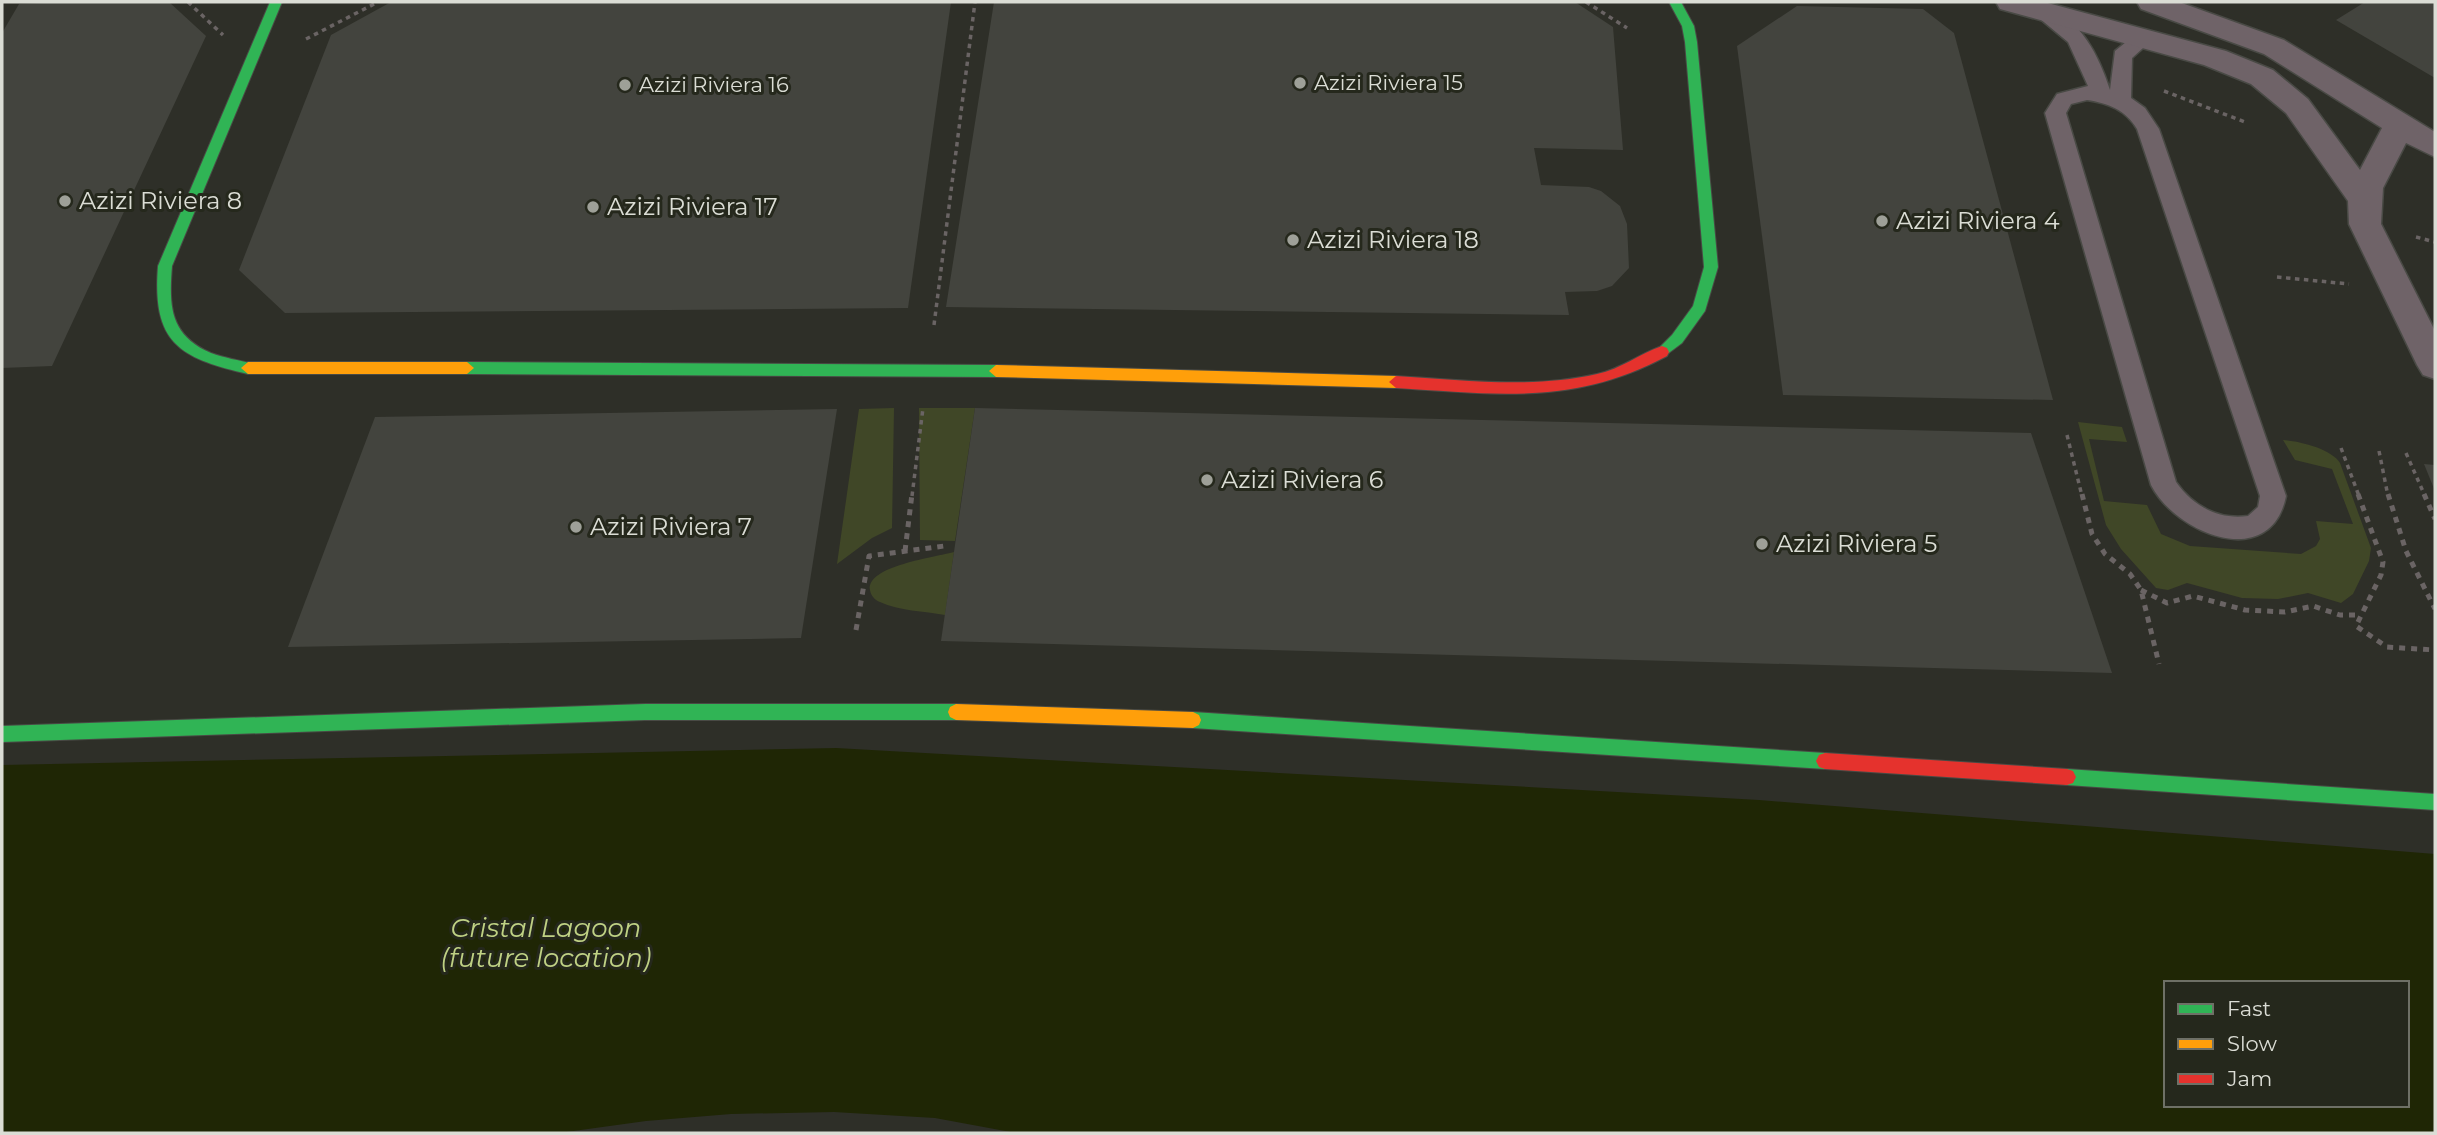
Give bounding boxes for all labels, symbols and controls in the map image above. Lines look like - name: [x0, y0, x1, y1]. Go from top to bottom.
- place label: Azizi Riviera 15: [1314, 70, 1463, 95]
- place label: Azizi Riviera 16: [639, 72, 789, 97]
- marker: Azizi Riviera 15: [1292, 75, 1308, 91]
- marker: Azizi Riviera 16: [617, 77, 633, 93]
- place label: Azizi Riviera 8: [79, 186, 242, 215]
- place label: Azizi Riviera 17: [607, 192, 778, 221]
- marker: Azizi Riviera 8: [57, 193, 73, 209]
- marker: Azizi Riviera 17: [585, 199, 601, 215]
- place label: Azizi Riviera 4: [1896, 206, 2060, 235]
- marker: Azizi Riviera 4: [1874, 213, 1890, 229]
- place label: Azizi Riviera 18: [1307, 225, 1479, 254]
- marker: Azizi Riviera 18: [1285, 232, 1301, 248]
- place label: Azizi Riviera 6: [1221, 465, 1383, 494]
- marker: Azizi Riviera 6: [1199, 472, 1215, 488]
- place label: Azizi Riviera 7: [590, 512, 752, 541]
- marker: Azizi Riviera 7: [568, 519, 584, 535]
- place label: Azizi Riviera 5: [1776, 529, 1937, 558]
- marker: Azizi Riviera 5: [1754, 536, 1770, 552]
- water label: Cristal Lagoon (future location): [441, 912, 651, 974]
- legend: [2164, 981, 2409, 1107]
- text: Fast: [2227, 996, 2271, 1021]
- text: Slow: [2227, 1031, 2277, 1056]
- text: Jam: [2226, 1066, 2272, 1091]

